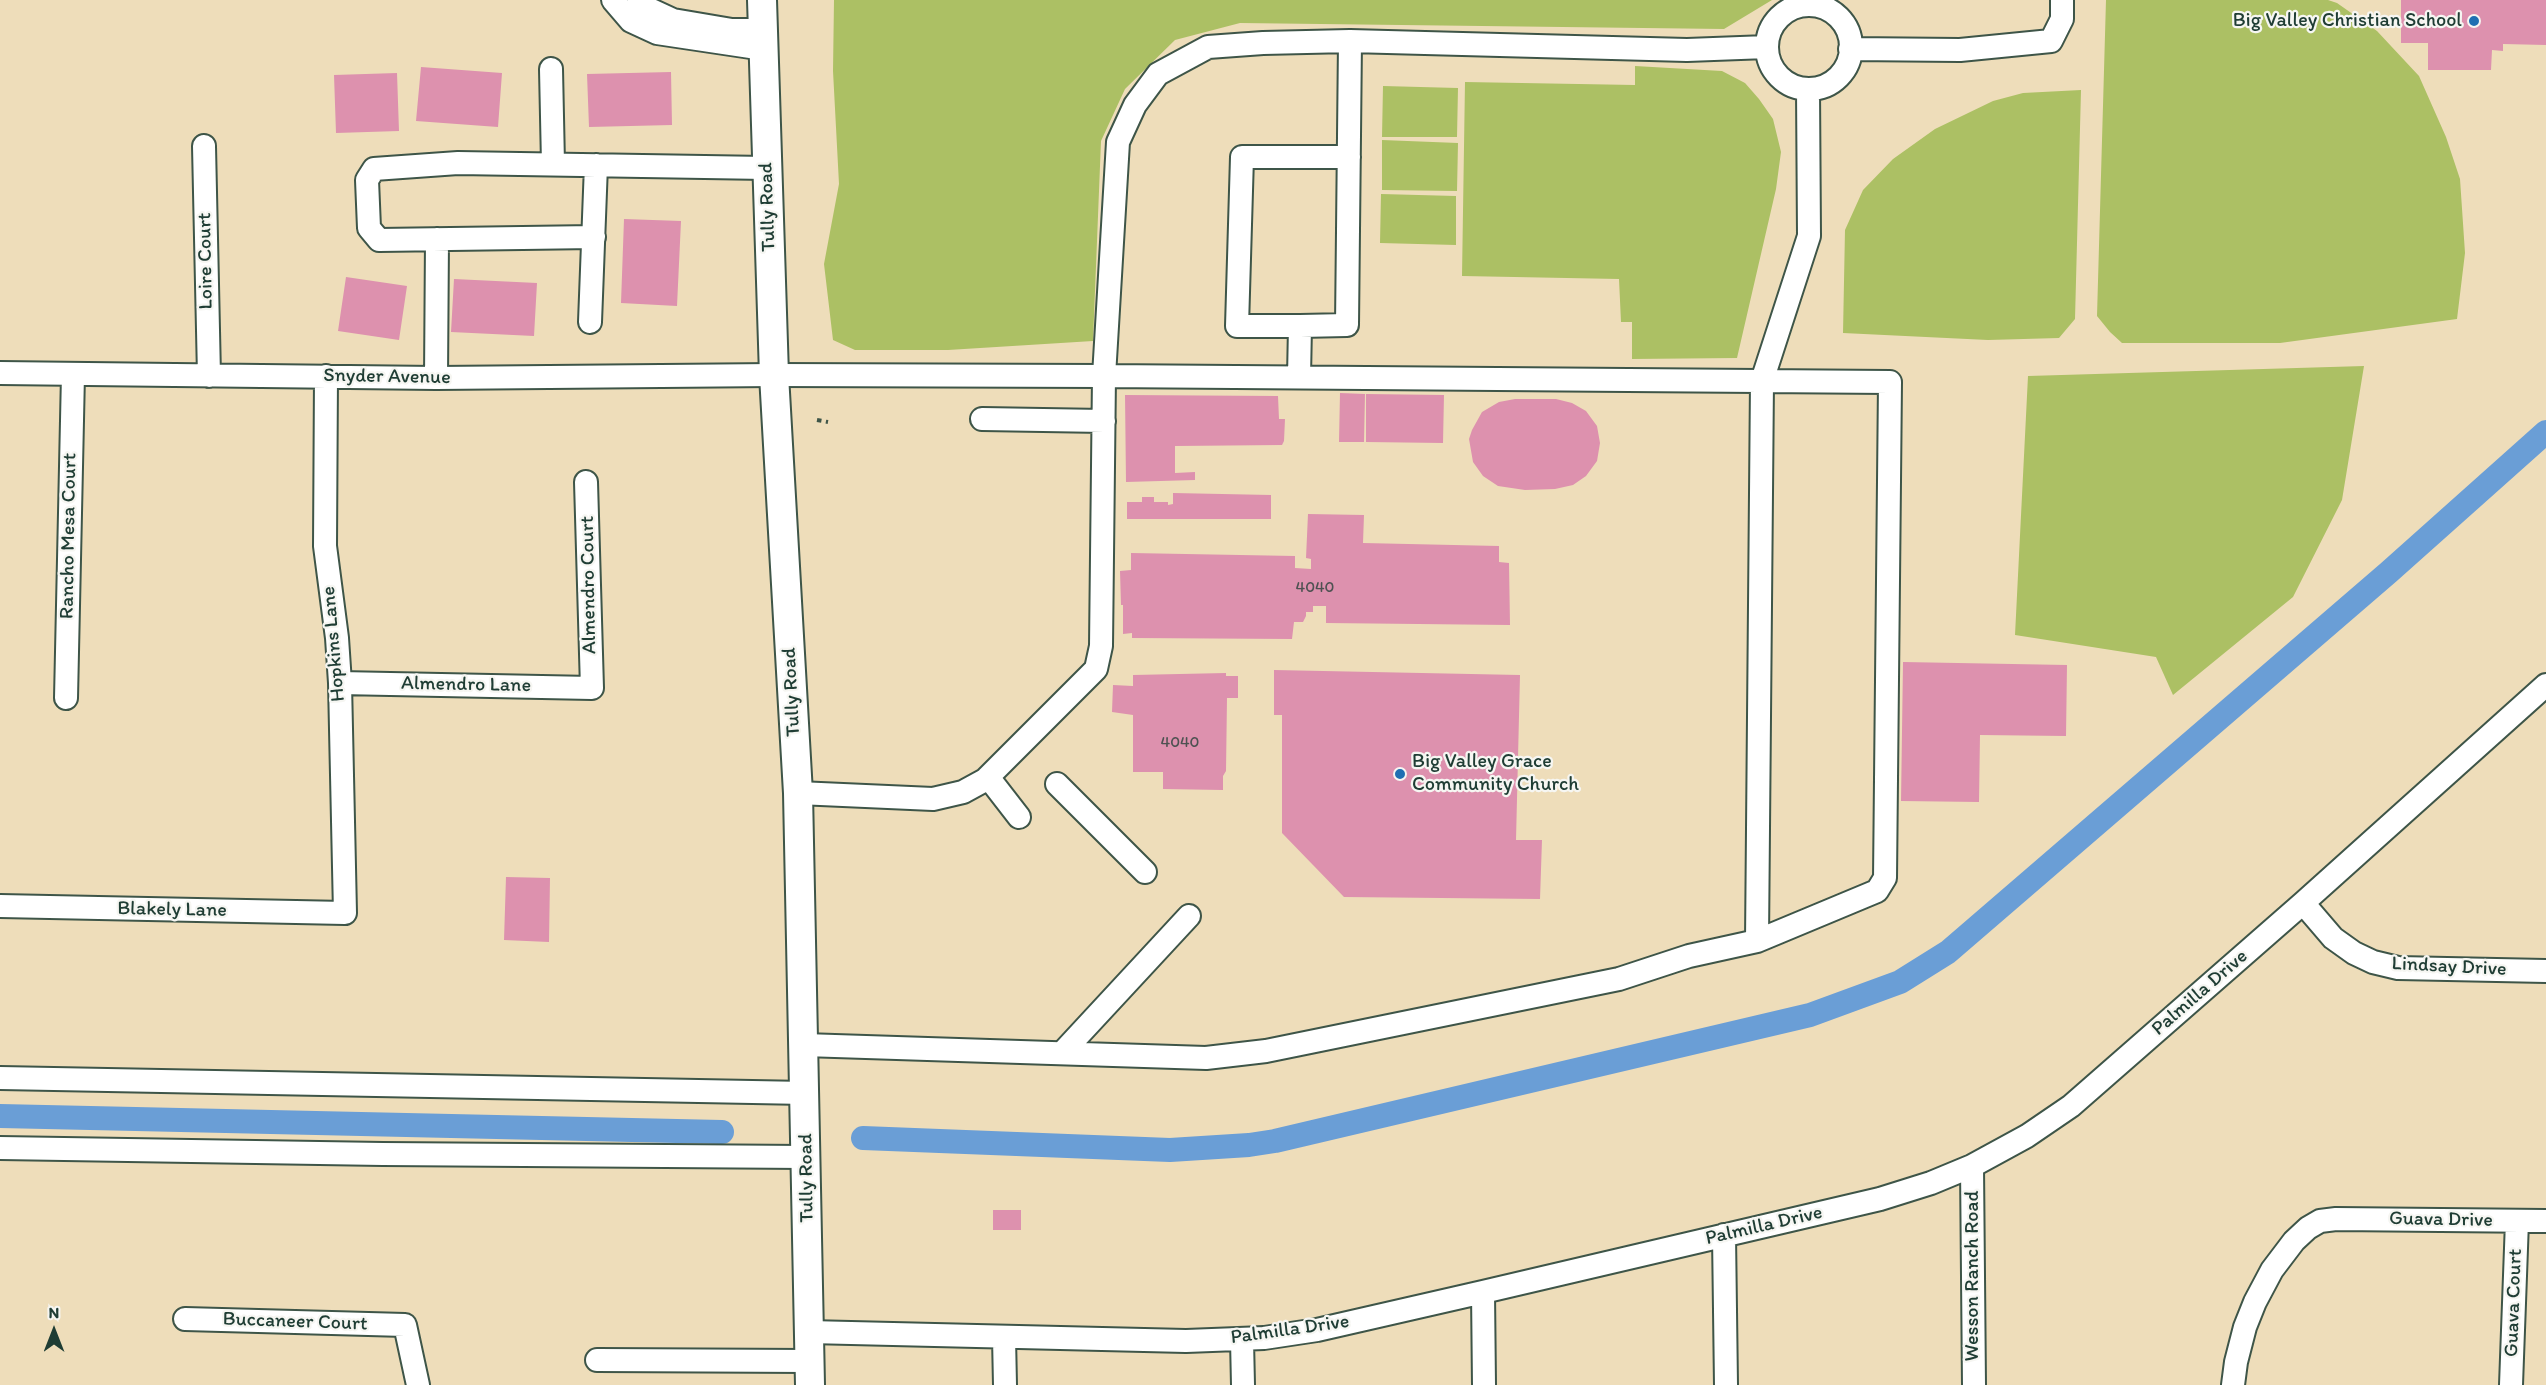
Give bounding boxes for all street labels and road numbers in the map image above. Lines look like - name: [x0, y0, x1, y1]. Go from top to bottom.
- street label: Tully Road: [754, 162, 782, 252]
- street label: Loire Court: [193, 212, 219, 310]
- street label: Snyder Avenue: [323, 364, 451, 390]
- street label: Rancho Mesa Court: [56, 453, 82, 619]
- street label: Almendro Court: [576, 516, 602, 654]
- street label: Hopkins Lane: [317, 585, 351, 703]
- street label: Tully Road: [778, 647, 806, 737]
- street label: Almendro Lane: [401, 672, 531, 698]
- street label: Blakely Lane: [117, 897, 227, 923]
- street label: Palmilla Drive: [2147, 945, 2253, 1041]
- street label: Lindsay Drive: [2391, 952, 2507, 982]
- street label: Tully Road: [794, 1133, 820, 1223]
- street label: Wesson Ranch Road: [1961, 1191, 1985, 1361]
- street label: Palmilla Drive: [1703, 1201, 1825, 1251]
- street label: Guava Drive: [2389, 1207, 2493, 1233]
- street label: Guava Court: [2500, 1248, 2528, 1358]
- street label: Buccaneer Court: [222, 1307, 368, 1337]
- street label: Palmilla Drive: [1229, 1310, 1351, 1350]

